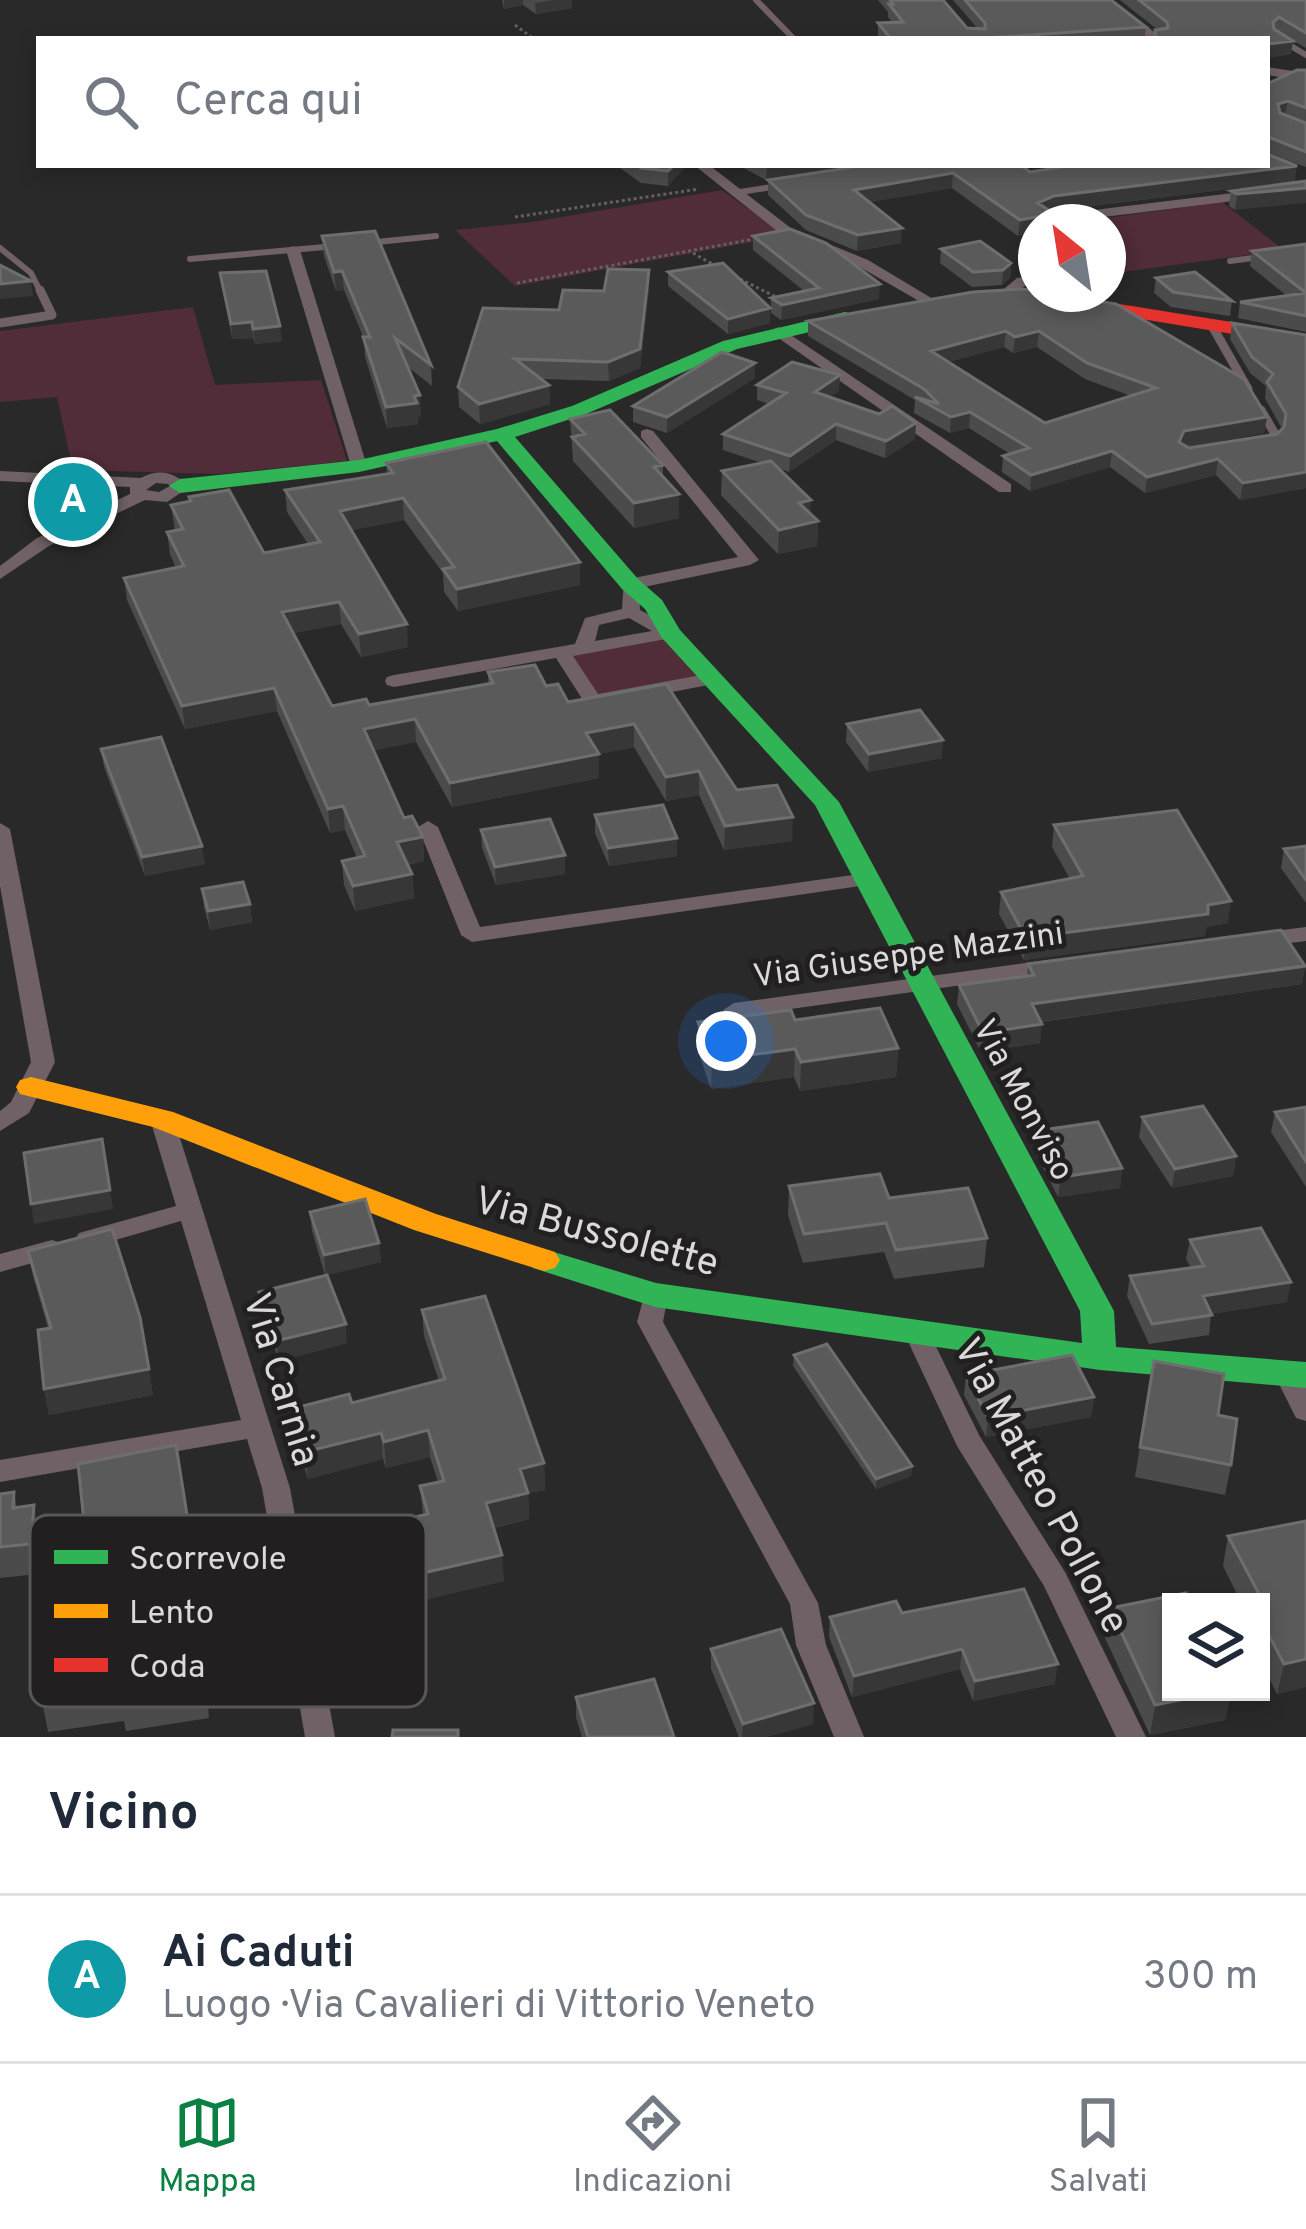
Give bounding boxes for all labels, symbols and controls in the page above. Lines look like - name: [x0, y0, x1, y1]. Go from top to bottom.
- search box: [36, 36, 1270, 168]
- icon: search: [78, 69, 144, 135]
- text: Cerca qui: [174, 74, 363, 131]
- north arrow: [1018, 204, 1126, 312]
- pin: A: [34, 457, 112, 547]
- street label: Via Giuseppe Mazzini: [751, 914, 1066, 1000]
- your location: [696, 1011, 756, 1071]
- street label: Via Monviso: [961, 1013, 1082, 1189]
- street label: Via Bussolette: [468, 1178, 723, 1290]
- street label: Via Carnia: [229, 1288, 328, 1473]
- street label: Via Matteo Pollone: [940, 1331, 1138, 1644]
- legend: [30, 1515, 426, 1707]
- text: Scorrevole: [129, 1540, 287, 1582]
- map controls: [1162, 1593, 1270, 1701]
- button: layers: [1162, 1593, 1270, 1701]
- text: Lento: [129, 1594, 214, 1636]
- text: Coda: [129, 1648, 205, 1690]
- text: Vicino: [48, 1783, 199, 1848]
- text: Ai Caduti: [162, 1926, 354, 1983]
- text: A: [73, 1954, 101, 2003]
- text: 300 m: [1143, 1954, 1258, 2003]
- text: Luogo · Via Cavalieri di Vittorio Veneto: [162, 1983, 816, 2032]
- tab: Mappa: [158, 2090, 257, 2204]
- tab: Indicazioni: [573, 2090, 732, 2204]
- tab: Salvati: [1049, 2090, 1148, 2204]

